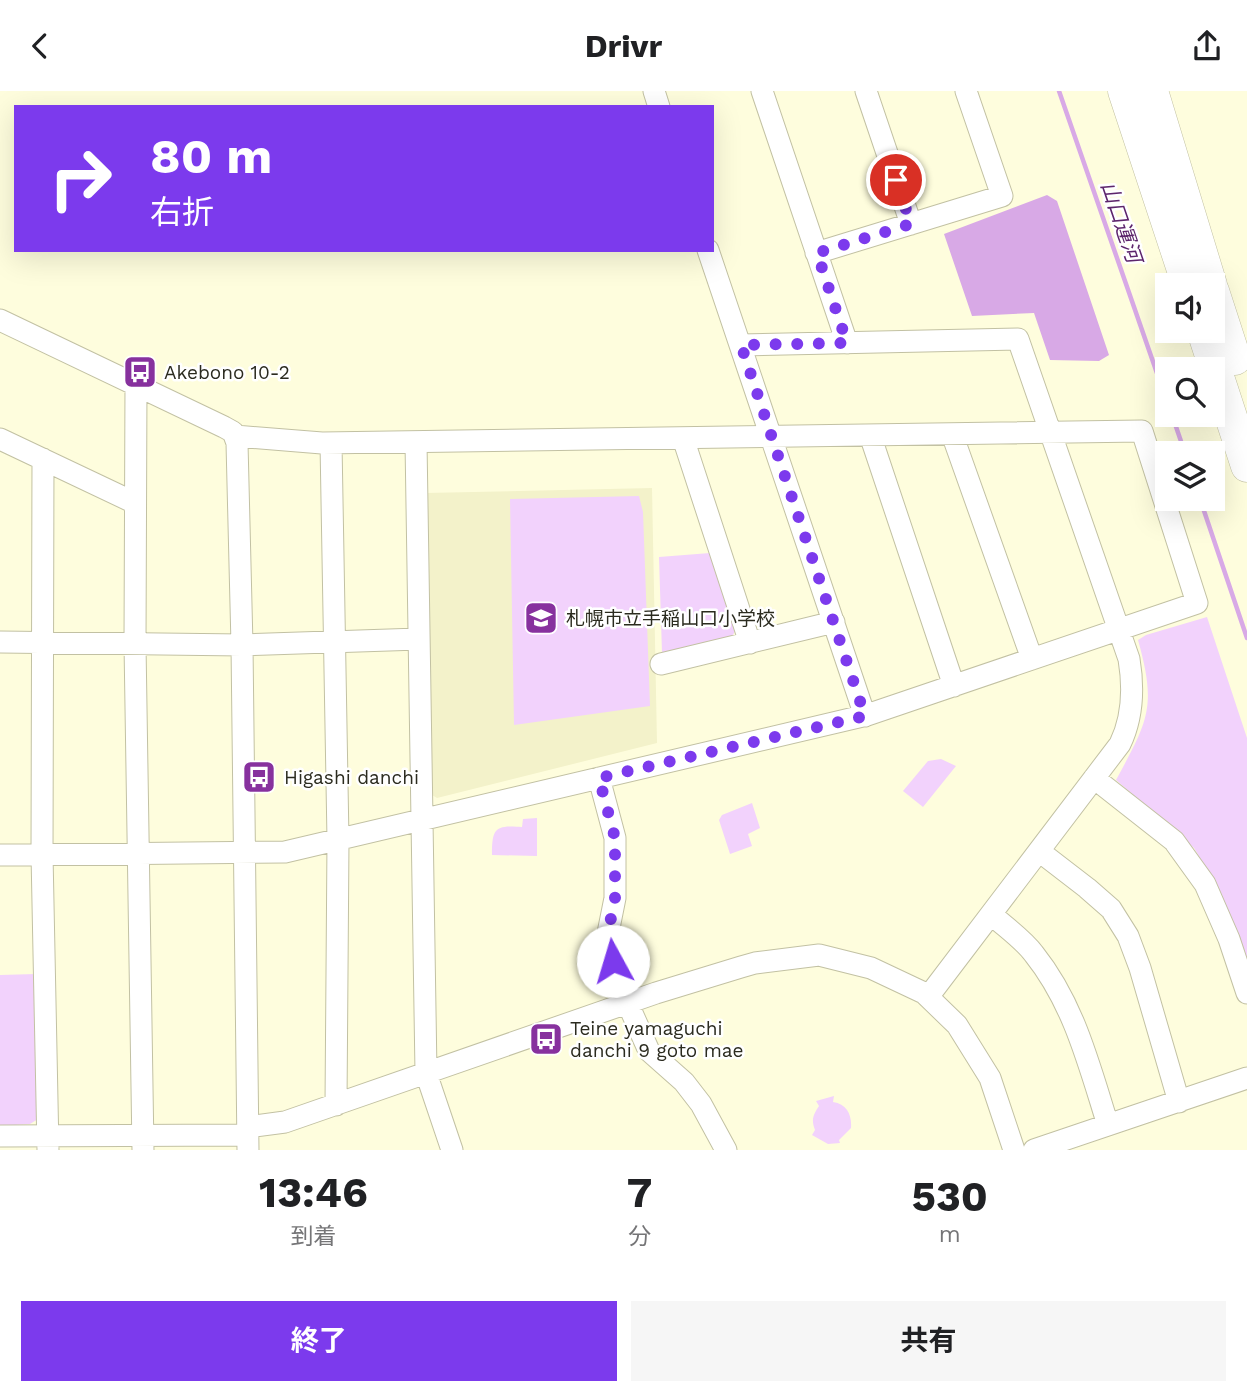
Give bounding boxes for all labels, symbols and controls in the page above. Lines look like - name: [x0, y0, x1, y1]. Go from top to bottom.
- icon: back: [21, 27, 59, 65]
- text: Drivr: [585, 27, 662, 65]
- icon: share: [1188, 27, 1226, 65]
- text: 80 m: [150, 127, 272, 185]
- icon: right: [35, 133, 126, 224]
- pin: [866, 150, 926, 210]
- icon: arrive: [877, 161, 915, 199]
- water label: 山口運河: [1096, 178, 1148, 269]
- text: 右折: [150, 193, 214, 231]
- map controls: [1155, 273, 1225, 511]
- button: sound: [1155, 273, 1225, 343]
- bus stop icon: Akebono 10-2: [121, 353, 159, 391]
- button: search: [1155, 357, 1225, 427]
- place label: Akebono 10-2: [164, 361, 290, 384]
- button: layers: [1155, 441, 1225, 511]
- school or university icon: 札幌市立手稲山口小学校: [522, 599, 560, 637]
- place label: 札幌市立手稲山口小学校: [566, 607, 775, 630]
- bus stop icon: Higashi danchi: [240, 758, 278, 796]
- place label: Higashi danchi: [284, 766, 419, 789]
- position arrow: [576, 924, 650, 998]
- place label: Teine yamaguchi danchi 9 goto mae: [570, 1017, 744, 1062]
- bus stop icon: Teine yamaguchi danchi 9 goto mae: [527, 1020, 565, 1058]
- text: 13:46: [259, 1168, 368, 1217]
- text: 7: [627, 1168, 652, 1217]
- text: 530: [911, 1172, 988, 1221]
- text: m: [939, 1221, 961, 1248]
- text: 到着: [290, 1223, 336, 1250]
- text: 分: [628, 1223, 651, 1250]
- button: 終了: [21, 1301, 617, 1381]
- button: 共有: [631, 1301, 1226, 1381]

